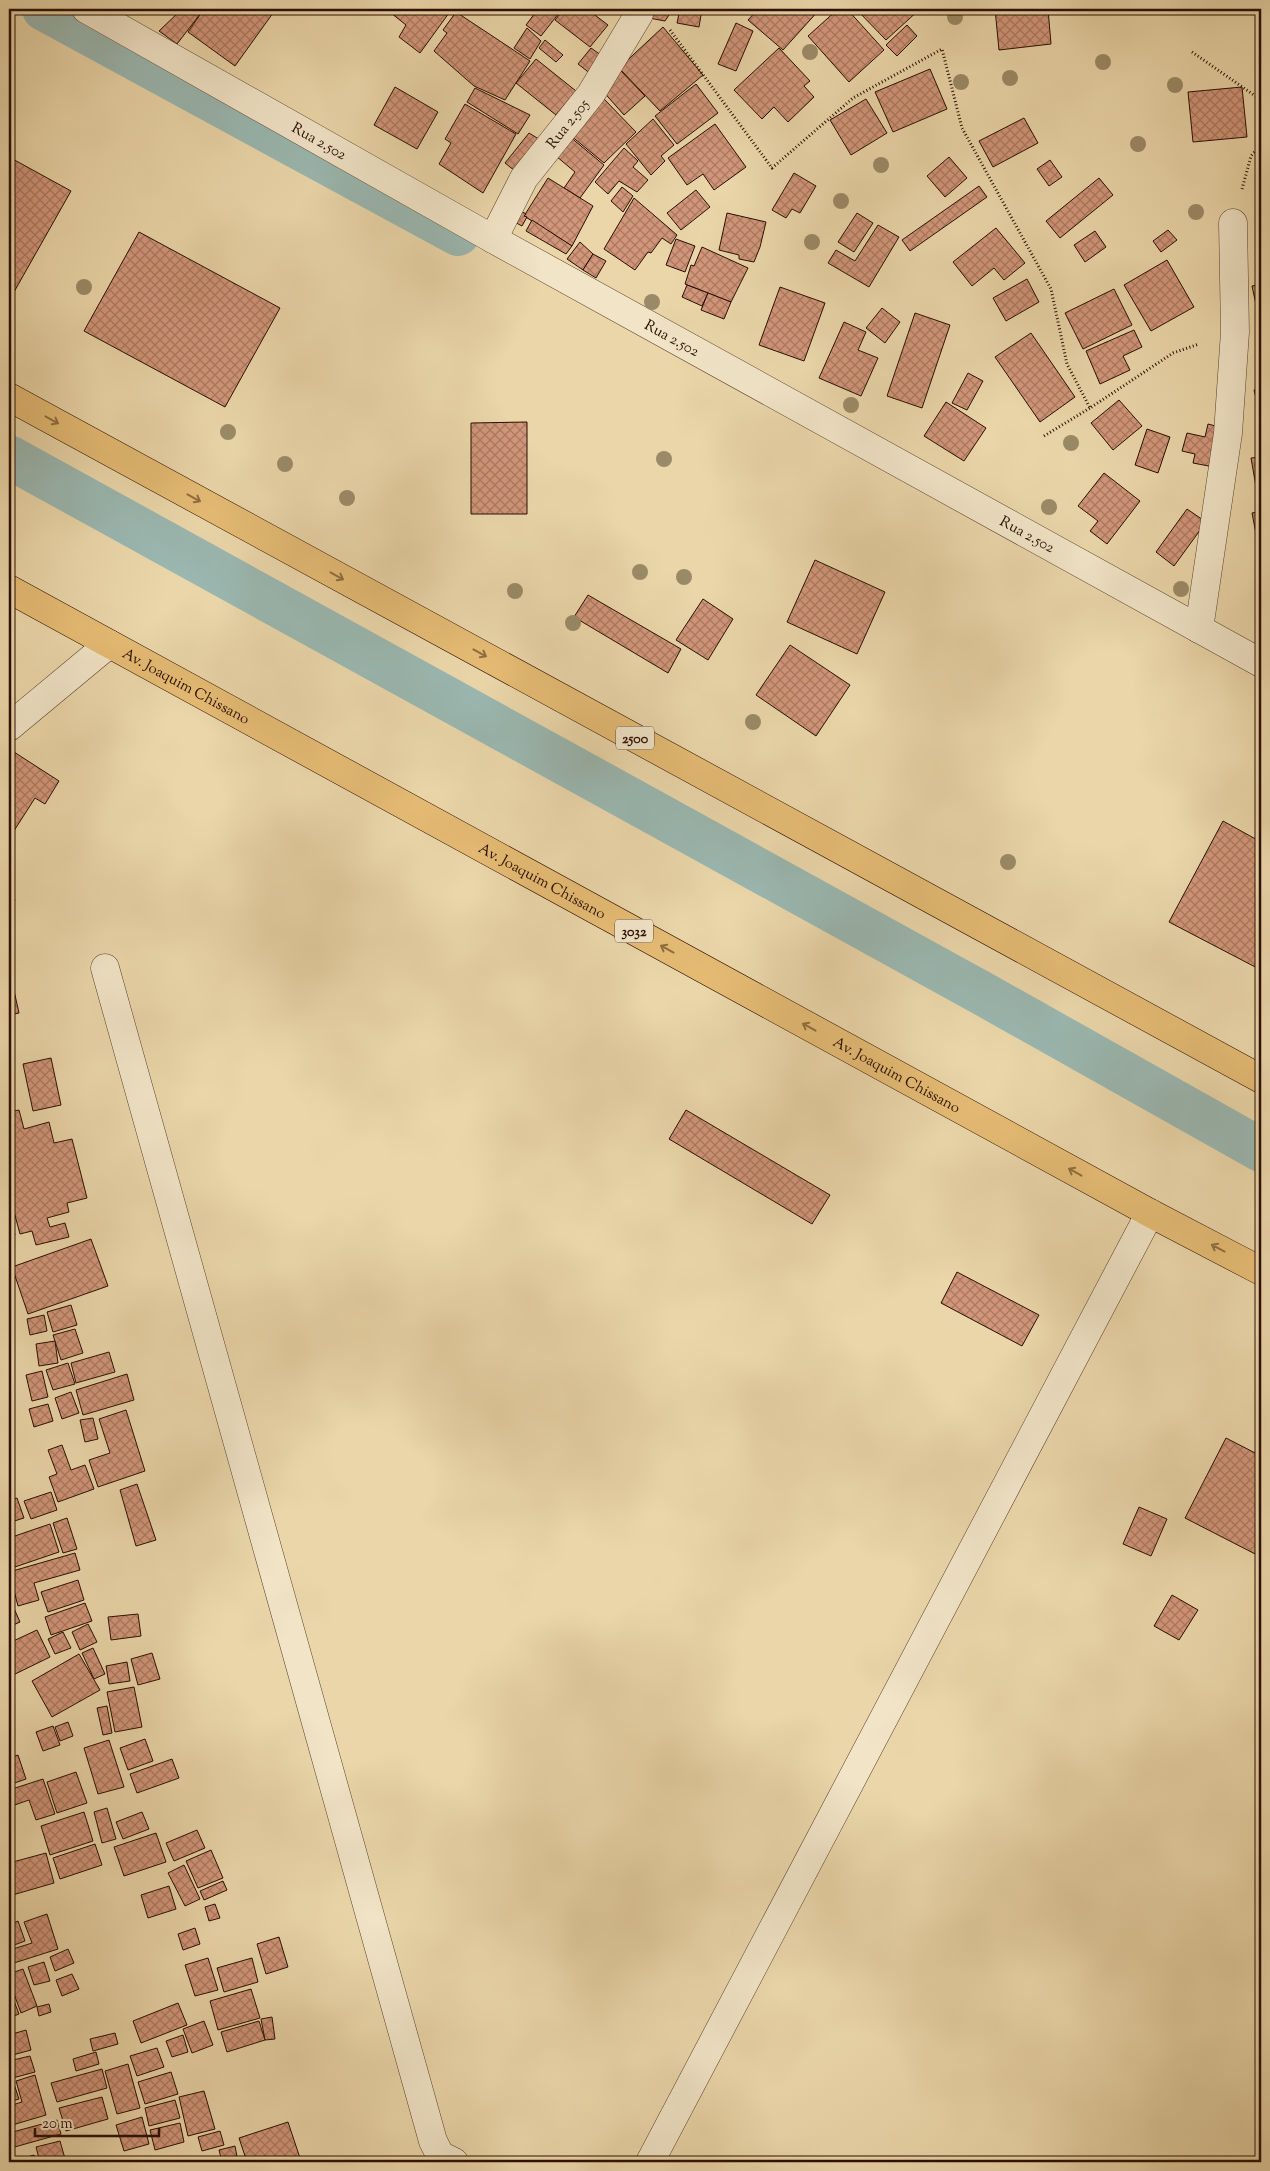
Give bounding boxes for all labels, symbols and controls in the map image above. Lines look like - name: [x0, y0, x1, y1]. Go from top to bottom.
- street label: Rua 2.505: [542, 95, 595, 154]
- street label: Rua 2.502: [287, 118, 350, 166]
- street label: Rua 2.502: [640, 315, 703, 363]
- one-way arrow: [44, 415, 59, 425]
- one-way arrow: [187, 493, 202, 503]
- street label: Rua 2.502: [995, 512, 1058, 559]
- one-way arrow: [329, 571, 344, 581]
- street label: Av. Joaquim Chissano: [118, 644, 253, 731]
- one-way arrow: [472, 649, 486, 659]
- road number: 2500: [616, 726, 654, 750]
- street label: Av. Joaquim Chissano: [474, 839, 609, 925]
- road number: 3032: [615, 919, 653, 942]
- one-way arrow: [659, 944, 674, 954]
- one-way arrow: [803, 1021, 817, 1031]
- street label: Av. Joaquim Chissano: [829, 1033, 964, 1119]
- one-way arrow: [1068, 1166, 1083, 1176]
- one-way arrow: [1211, 1243, 1226, 1252]
- scale bar: [35, 2106, 159, 2138]
- text: 20 m: [42, 2114, 73, 2135]

